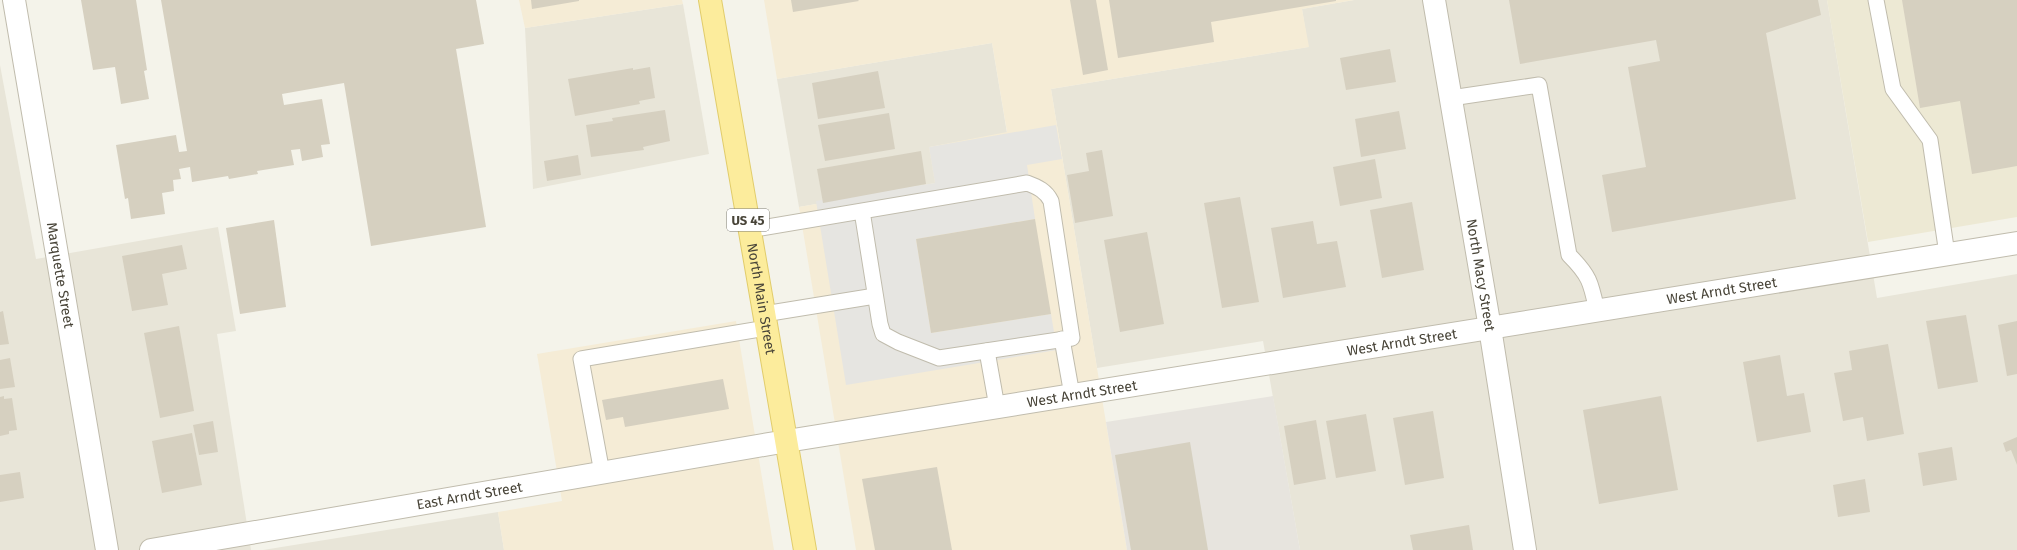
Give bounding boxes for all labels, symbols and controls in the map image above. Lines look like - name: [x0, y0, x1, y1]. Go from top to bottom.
- road number: US 45: [727, 209, 769, 231]
- street label: North Macy Street: [1462, 217, 1499, 334]
- street label: Marquette Street: [43, 221, 77, 330]
- street label: North Main Street: [743, 242, 779, 357]
- street label: West Arndt Street: [1666, 274, 1779, 308]
- street label: West Arndt Street: [1346, 325, 1459, 360]
- street label: West Arndt Street: [1026, 377, 1139, 411]
- street label: East Arndt Street: [415, 478, 525, 513]

